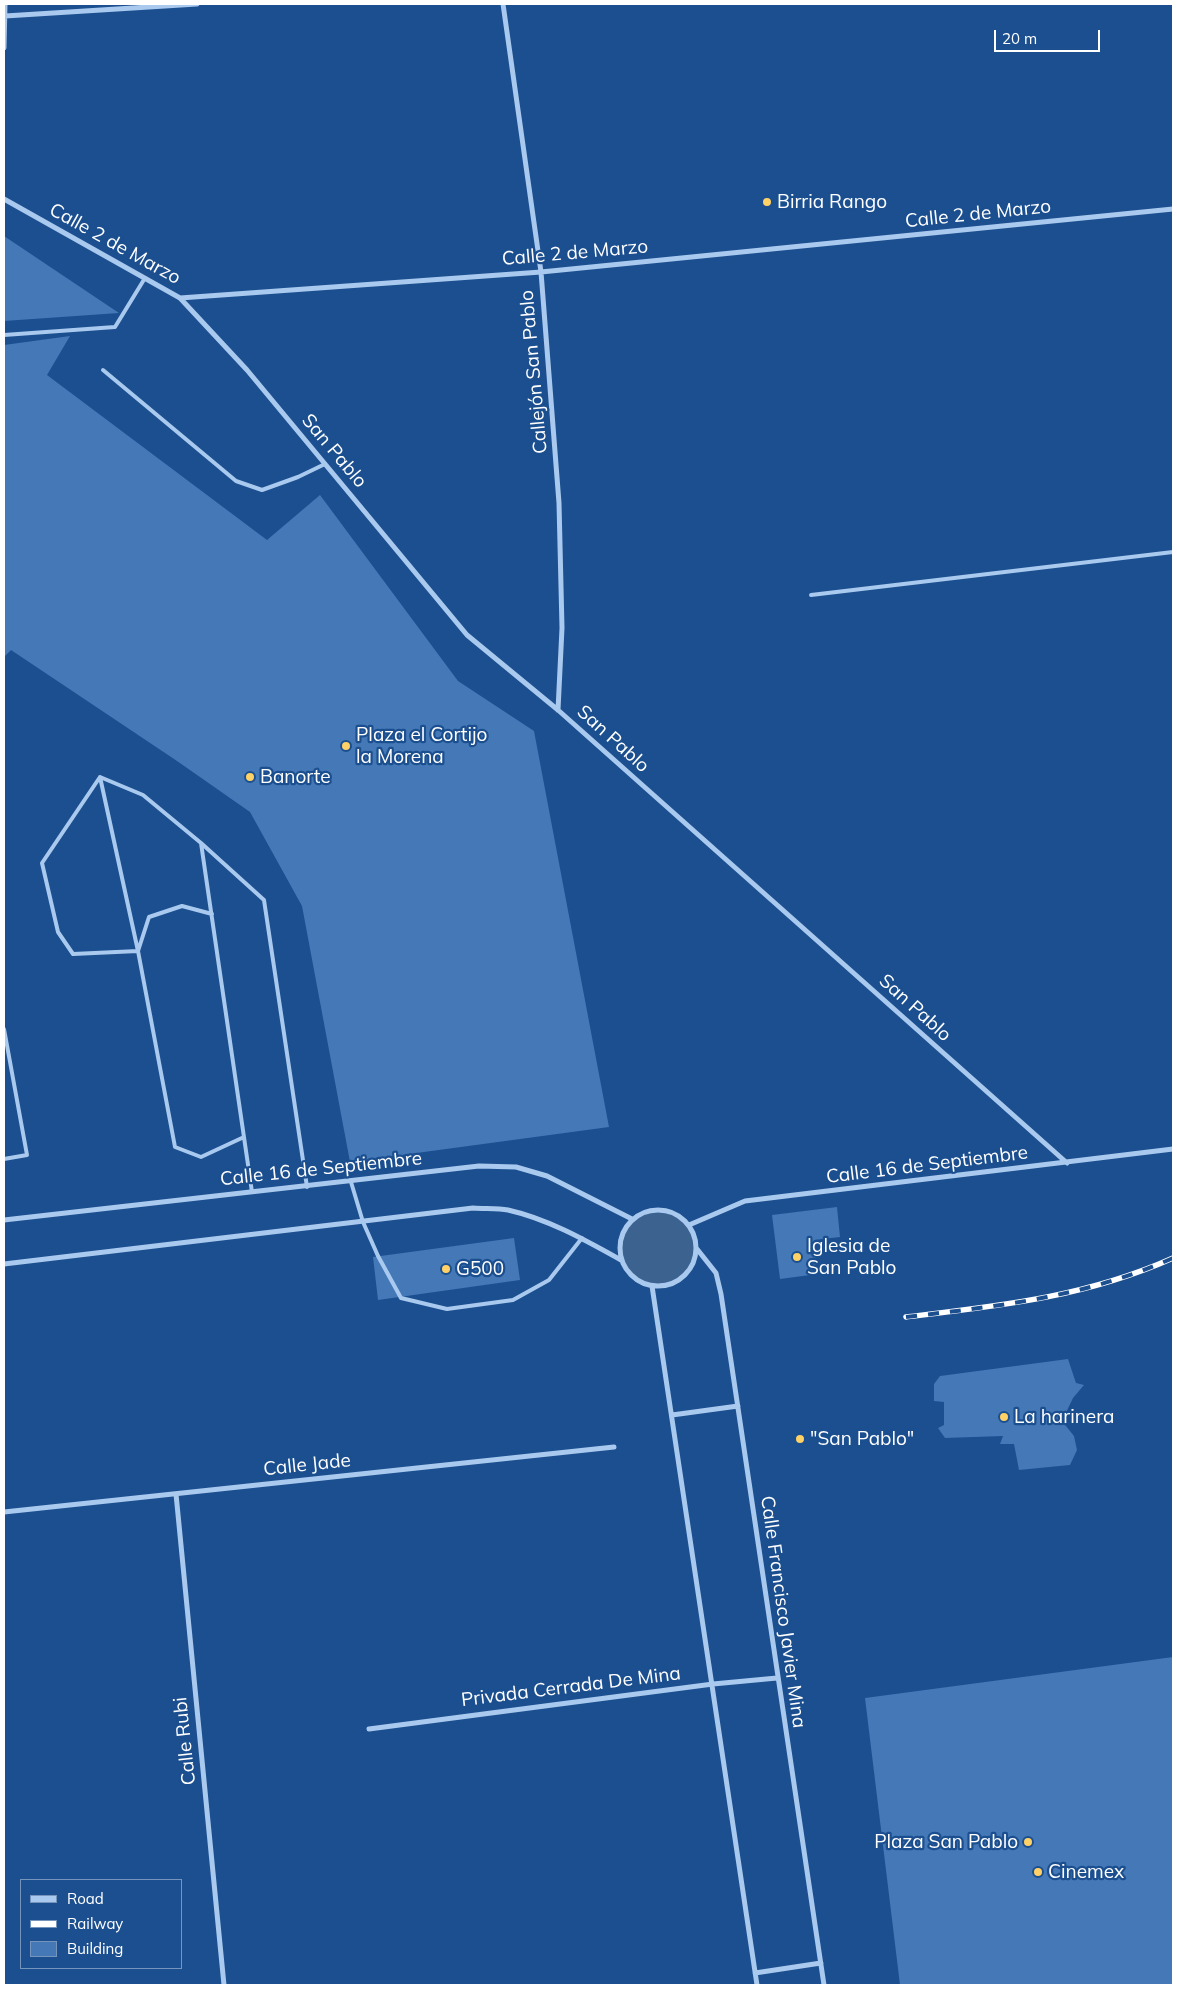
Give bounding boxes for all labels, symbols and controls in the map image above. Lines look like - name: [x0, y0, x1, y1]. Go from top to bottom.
- scale bar: [997, 20, 1103, 52]
- text: 20 m: [1002, 29, 1037, 48]
- place label: Birria Rango: [777, 191, 887, 213]
- street label: Calle 2 de Marzo: [904, 195, 1052, 233]
- marker: Birria Rango: [761, 196, 773, 208]
- street label: Calle 2 de Marzo: [45, 198, 185, 290]
- street label: Calle 2 de Marzo: [501, 235, 649, 271]
- street label: Callejón San Pablo: [515, 289, 553, 455]
- street label: San Pablo: [297, 409, 371, 493]
- street label: San Pablo: [572, 701, 654, 777]
- place label: Plaza el Cortijo la Morena: [356, 724, 487, 768]
- marker: Plaza el Cortijo la Morena: [340, 740, 352, 752]
- place label: Banorte: [260, 766, 331, 788]
- marker: Banorte: [244, 771, 256, 783]
- street label: San Pablo: [874, 970, 956, 1046]
- street label: Calle 16 de Septiembre: [825, 1141, 1029, 1189]
- street label: Calle 16 de Septiembre: [219, 1147, 423, 1191]
- place label: Iglesia de San Pablo: [807, 1235, 896, 1279]
- marker: Iglesia de San Pablo: [791, 1251, 803, 1263]
- place label: G500: [456, 1258, 504, 1280]
- marker: G500: [440, 1263, 452, 1275]
- place label: La harinera: [1014, 1406, 1114, 1428]
- marker: La harinera: [998, 1411, 1010, 1423]
- place label: "San Pablo": [810, 1428, 914, 1450]
- marker: "San Pablo": [794, 1433, 806, 1445]
- street label: Calle Jade: [262, 1449, 352, 1481]
- street label: Calle Francisco Javier Mina: [755, 1494, 811, 1730]
- street label: Privada Cerrada De Mina: [460, 1662, 682, 1712]
- street label: Calle Rubi: [169, 1696, 201, 1786]
- place label: Plaza San Pablo: [874, 1831, 1018, 1853]
- marker: Plaza San Pablo: [1022, 1836, 1034, 1848]
- place label: Cinemex: [1048, 1861, 1124, 1883]
- marker: Cinemex: [1032, 1866, 1044, 1878]
- legend: [20, 1879, 182, 1969]
- text: Road: [67, 1889, 104, 1908]
- text: Railway: [67, 1914, 123, 1933]
- text: Building: [67, 1939, 123, 1958]

